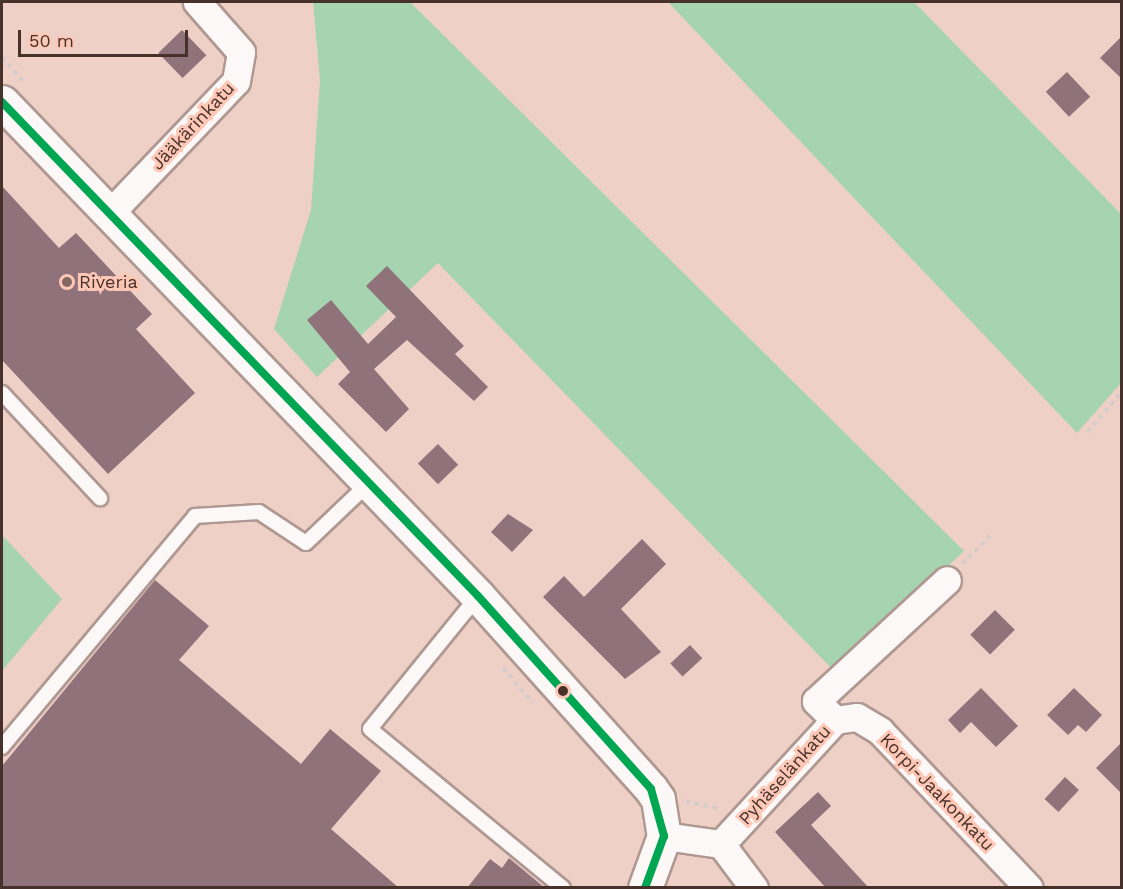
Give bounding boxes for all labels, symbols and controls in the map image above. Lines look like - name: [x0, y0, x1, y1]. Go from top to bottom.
- scale bar: [21, 18, 190, 56]
- text: 50 m: [29, 30, 74, 51]
- street label: Jääkärinkatu: [147, 78, 239, 174]
- place label: Riveria: [79, 271, 138, 293]
- marker: Riveria: [60, 275, 74, 289]
- unlabelled marker: [557, 685, 569, 697]
- street label: Pyhäselänkatu: [735, 721, 835, 829]
- street label: Korpi-Jaakonkatu: [875, 729, 999, 855]

